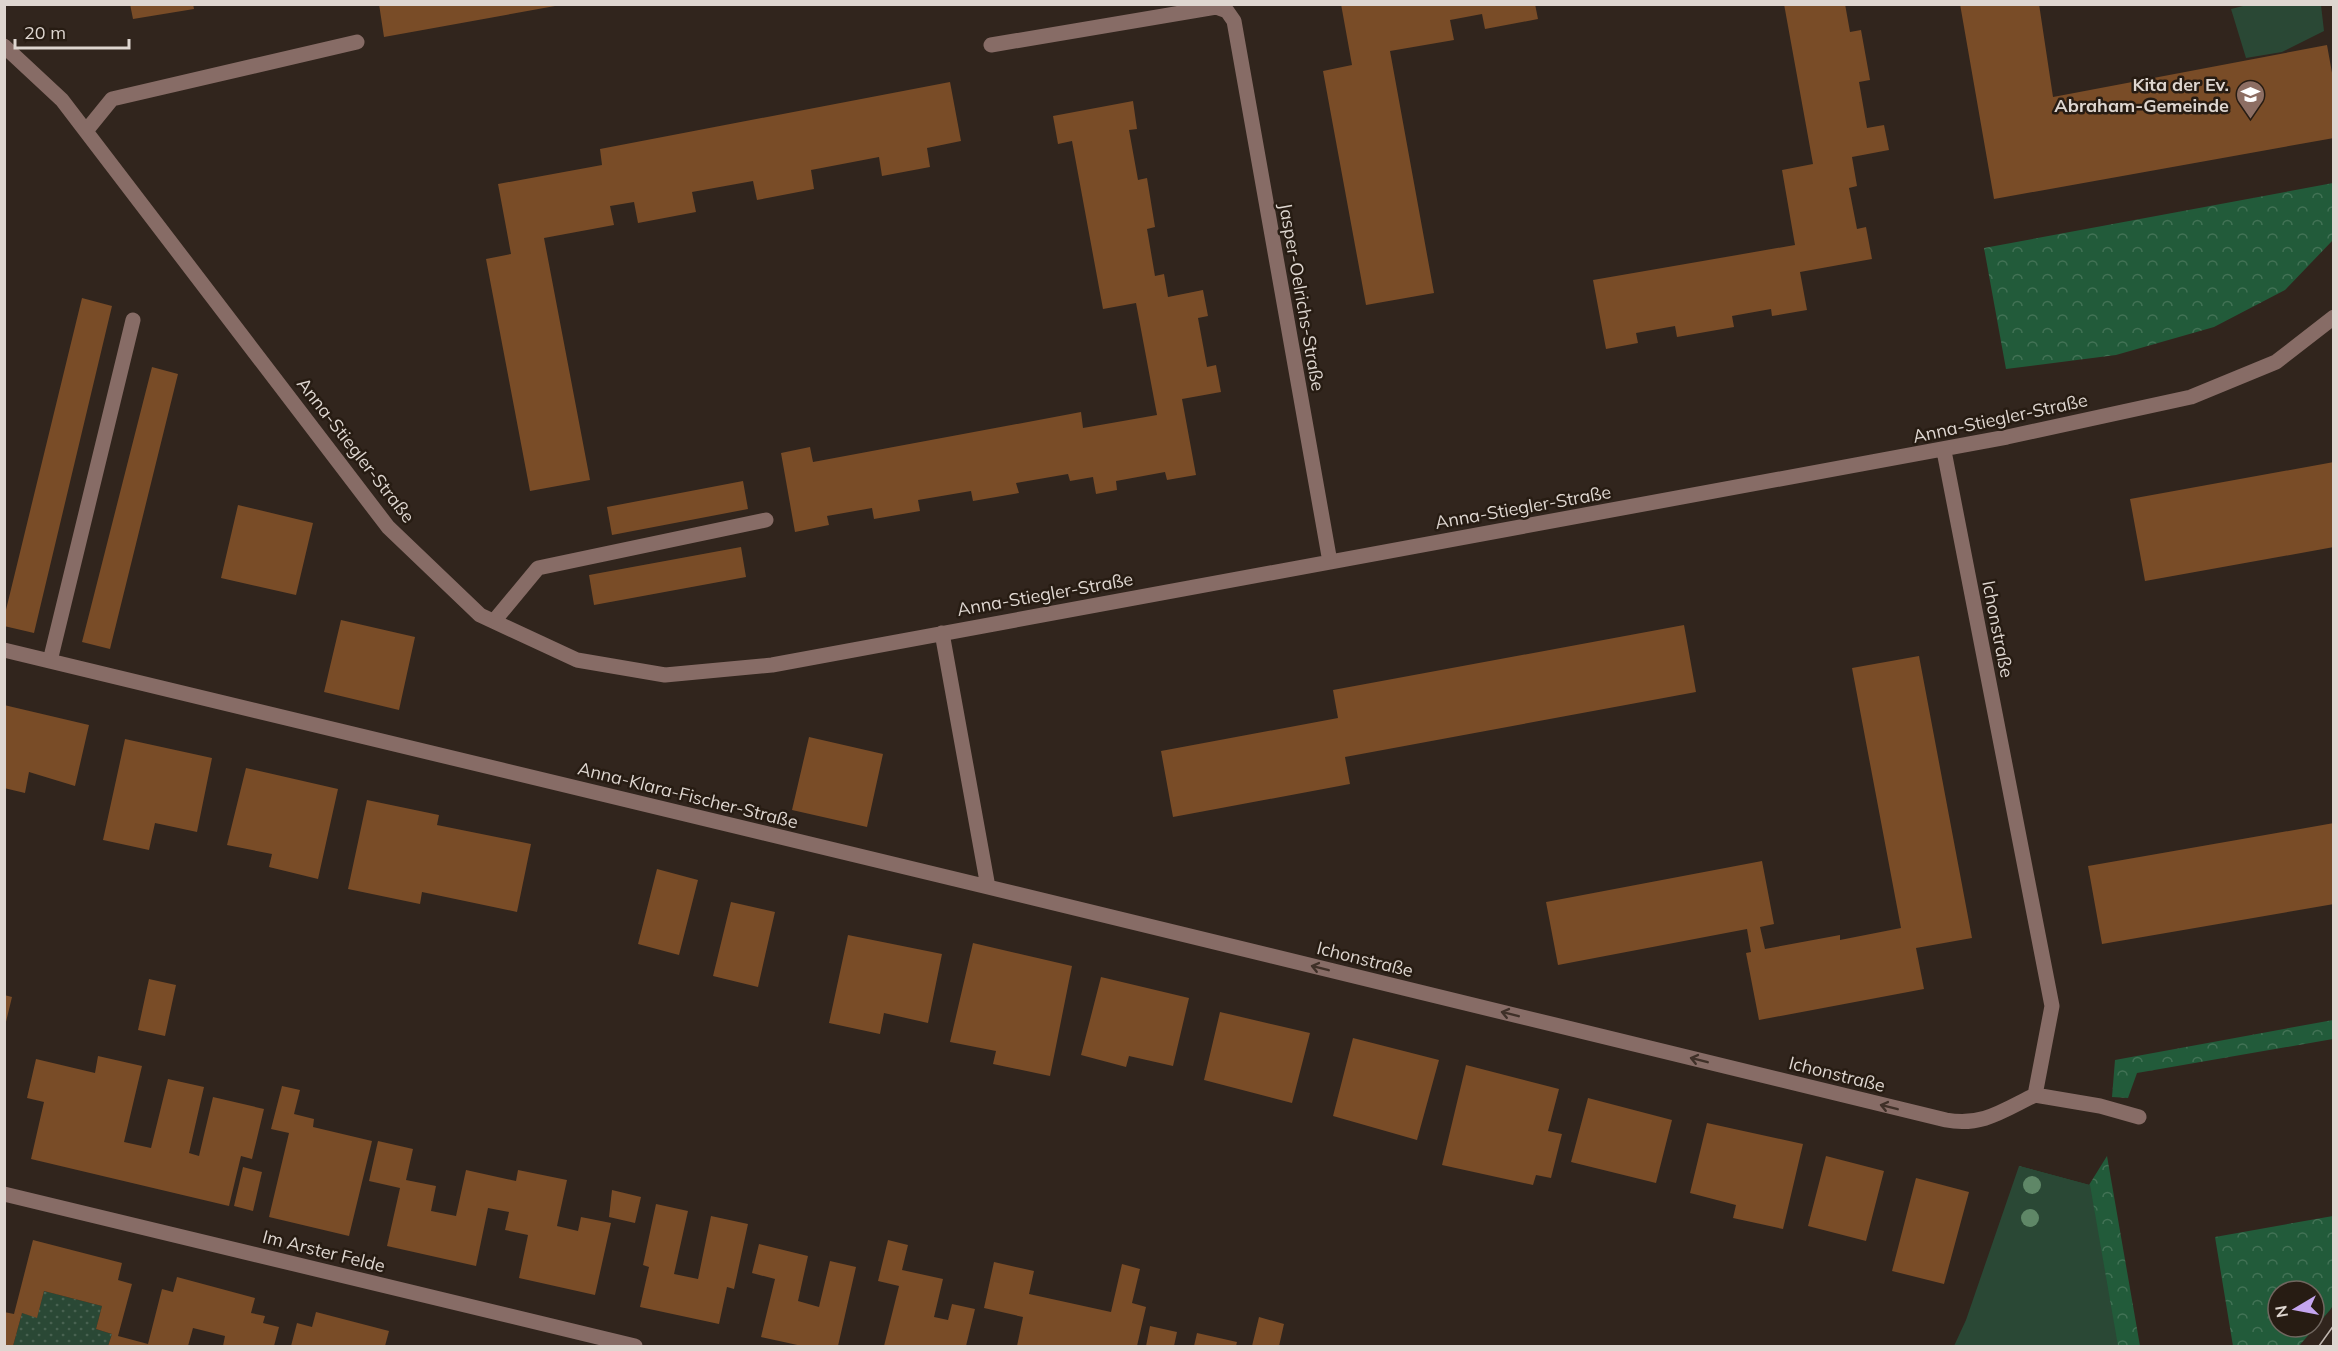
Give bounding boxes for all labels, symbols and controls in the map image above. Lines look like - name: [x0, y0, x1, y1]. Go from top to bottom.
- scale bar: [15, 12, 129, 50]
- text: 20 m: [24, 21, 66, 44]
- place label: Kita der Ev. Abraham-Gemeinde: [2054, 73, 2229, 117]
- school or university icon: Kita der Ev. Abraham-Gemeinde: [2234, 78, 2266, 120]
- street label: Jasper-Oelrichs-Straße: [1274, 201, 1330, 393]
- street label: Anna-Stiegler-Straße: [292, 373, 420, 527]
- street label: Anna-Stiegler-Straße: [1910, 388, 2090, 448]
- street label: Anna-Stiegler-Straße: [1433, 480, 1613, 534]
- street label: Anna-Stiegler-Straße: [955, 567, 1135, 621]
- street label: Ichonstraße: [1977, 578, 2019, 680]
- street label: Anna-Klara-Fischer-Straße: [575, 756, 801, 834]
- street label: Ichonstraße: [1314, 936, 1416, 982]
- one-way arrow: [1311, 961, 1330, 973]
- one-way arrow: [1501, 1008, 1520, 1020]
- street label: Ichonstraße: [1786, 1051, 1888, 1097]
- one-way arrow: [1690, 1054, 1709, 1066]
- one-way arrow: [1880, 1100, 1899, 1112]
- street label: Im Arster Felde: [260, 1225, 388, 1277]
- north arrow: [2266, 1279, 2326, 1339]
- text: N: [2270, 1304, 2292, 1319]

